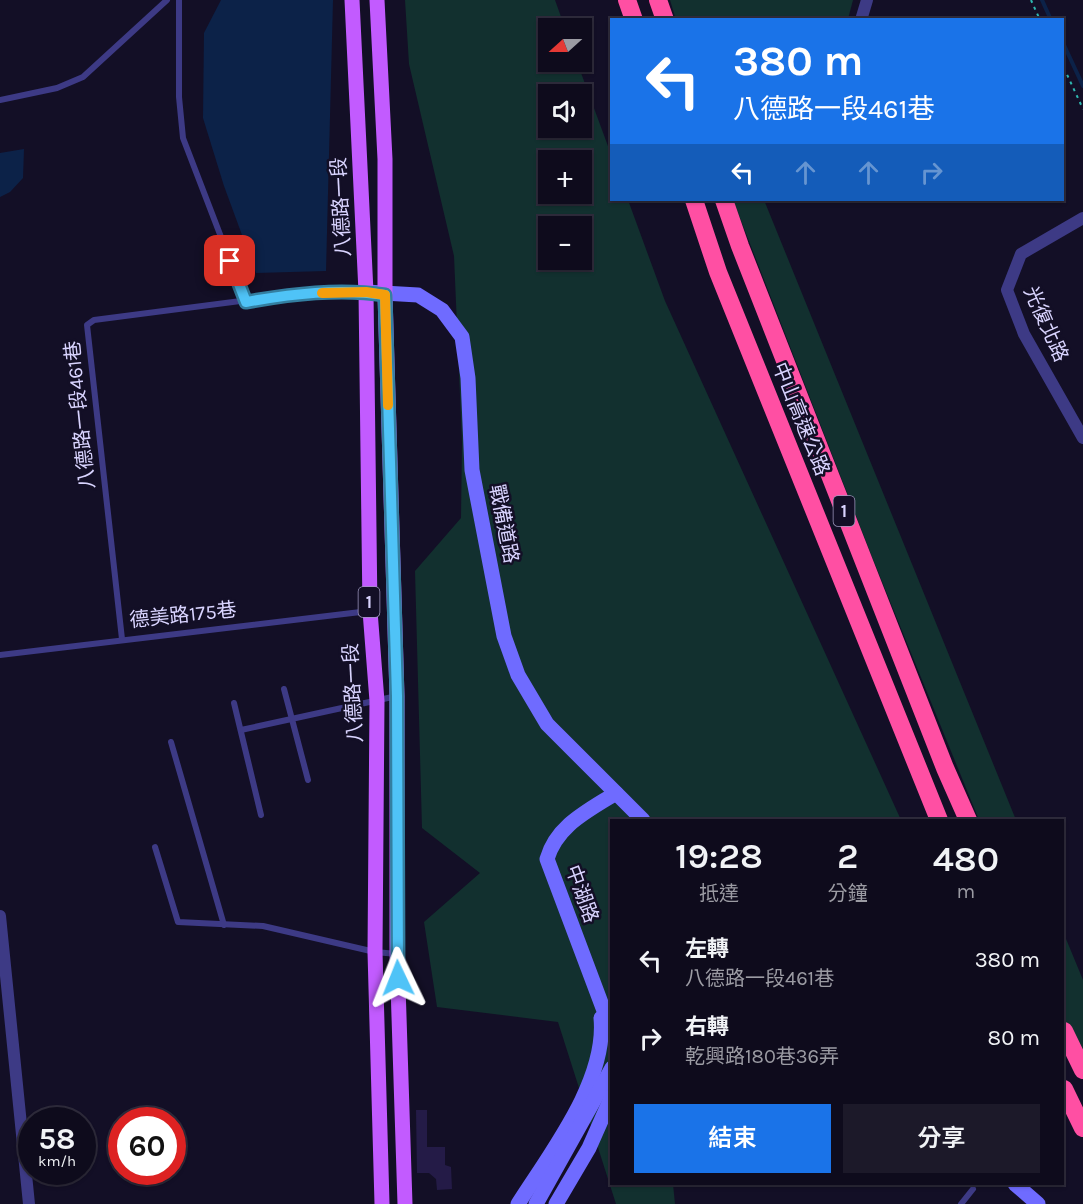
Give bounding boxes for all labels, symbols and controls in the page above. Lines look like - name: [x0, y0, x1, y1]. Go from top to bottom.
- north arrow: [538, 18, 592, 72]
- map controls: [538, 18, 592, 270]
- text: 380 m: [733, 36, 863, 86]
- icon: left: [634, 42, 712, 120]
- button: sound: [538, 84, 592, 138]
- text: 八德路一段461巷: [733, 93, 934, 125]
- button: +: [538, 150, 592, 204]
- street label: 八德路一段: [327, 156, 355, 258]
- icon: left: [726, 156, 759, 189]
- icon: ahead: [789, 156, 822, 189]
- icon: ahead: [852, 156, 885, 189]
- icon: right: [915, 156, 948, 189]
- button: −: [538, 216, 592, 270]
- pin: [204, 235, 255, 286]
- icon: arrive: [213, 244, 246, 277]
- street label: 光復北路: [1019, 283, 1073, 365]
- street label: 八德路一段461巷: [61, 340, 99, 490]
- street label: 中山高速公路: [768, 359, 834, 479]
- street label: 戰備道路: [485, 483, 523, 565]
- road number: 1: [834, 496, 854, 526]
- road number: 1: [358, 587, 380, 617]
- street label: 德美路175巷: [128, 598, 238, 632]
- street label: 八德路一段: [339, 642, 367, 744]
- text: 19:28: [675, 835, 763, 877]
- text: 2: [837, 835, 859, 877]
- text: 480: [933, 838, 999, 880]
- street label: 中湖路: [561, 862, 603, 926]
- text: m: [957, 880, 975, 903]
- text: 抵達: [699, 882, 739, 905]
- text: 分鐘: [828, 882, 868, 905]
- text: 左轉: [685, 936, 729, 962]
- icon: left: [634, 944, 667, 977]
- position arrow: [366, 946, 430, 1010]
- text: 380 m: [975, 947, 1040, 973]
- text: 八德路一段461巷: [685, 967, 834, 990]
- text: 右轉: [685, 1014, 729, 1040]
- icon: right: [634, 1022, 667, 1055]
- text: 80 m: [988, 1025, 1040, 1051]
- text: 乾興路180巷36弄: [685, 1045, 839, 1068]
- button: 結束: [634, 1104, 831, 1173]
- button: 分享: [843, 1104, 1040, 1173]
- speed limit sign: 60: [108, 1107, 186, 1185]
- text: 58: [39, 1121, 75, 1157]
- text: km/h: [38, 1152, 76, 1170]

